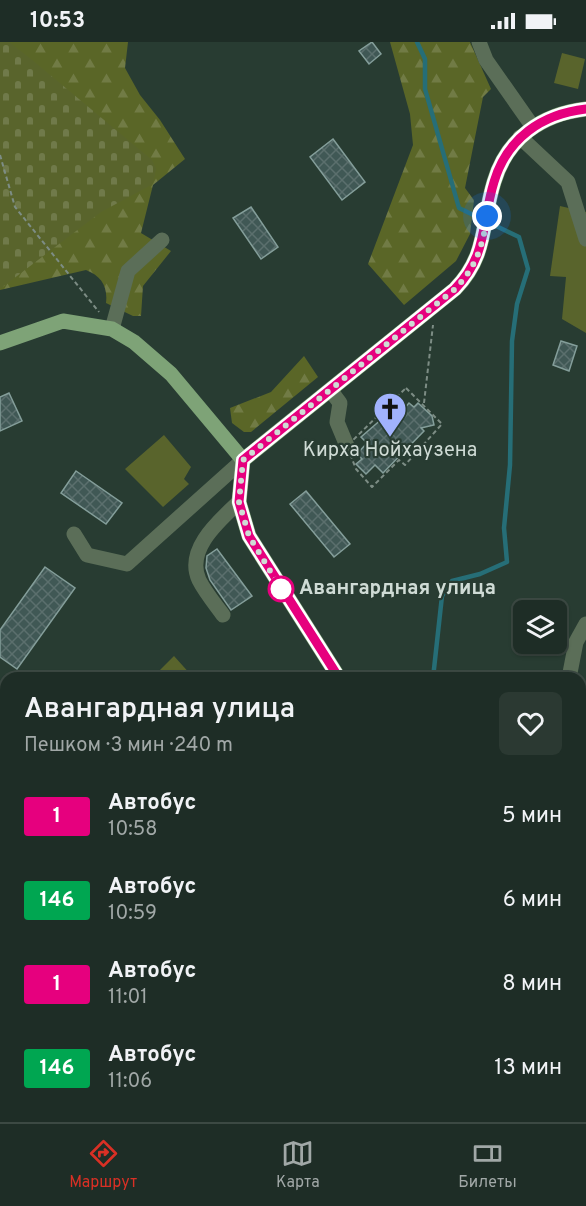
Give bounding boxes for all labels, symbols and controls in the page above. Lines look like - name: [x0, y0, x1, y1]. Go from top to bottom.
- text: 10:53: [30, 8, 85, 35]
- your location: [472, 201, 502, 231]
- church icon: Кирха Нойхаузена: [372, 391, 408, 438]
- place label: Кирха Нойхаузена: [303, 438, 477, 464]
- marker: Авангардная улица: [268, 576, 294, 602]
- place label: Авангардная улица: [299, 576, 496, 602]
- map controls: [513, 600, 567, 654]
- button: layers: [513, 600, 567, 654]
- text: Авангардная улица: [24, 692, 295, 728]
- button: heart: [499, 692, 562, 755]
- text: Пешком · 3 мин · 240 m: [24, 733, 233, 759]
- text: Автобус: [108, 790, 196, 817]
- text: 1: [53, 803, 61, 830]
- text: 5 мин: [502, 803, 562, 830]
- text: 10:58: [108, 817, 157, 843]
- text: Автобус: [108, 874, 196, 901]
- text: 146: [40, 887, 74, 914]
- text: 6 мин: [503, 887, 562, 914]
- text: 10:59: [108, 901, 157, 927]
- text: Автобус: [108, 958, 196, 985]
- text: 1: [53, 971, 61, 998]
- text: 8 мин: [502, 971, 562, 998]
- text: 11:01: [108, 985, 148, 1011]
- text: Автобус: [108, 1042, 196, 1069]
- text: 146: [40, 1055, 74, 1082]
- text: 13 мин: [494, 1055, 562, 1082]
- text: 11:06: [108, 1069, 152, 1095]
- tab: Маршрут: [69, 1137, 137, 1193]
- tab: Карта: [276, 1137, 320, 1193]
- tab: Билеты: [458, 1137, 517, 1193]

